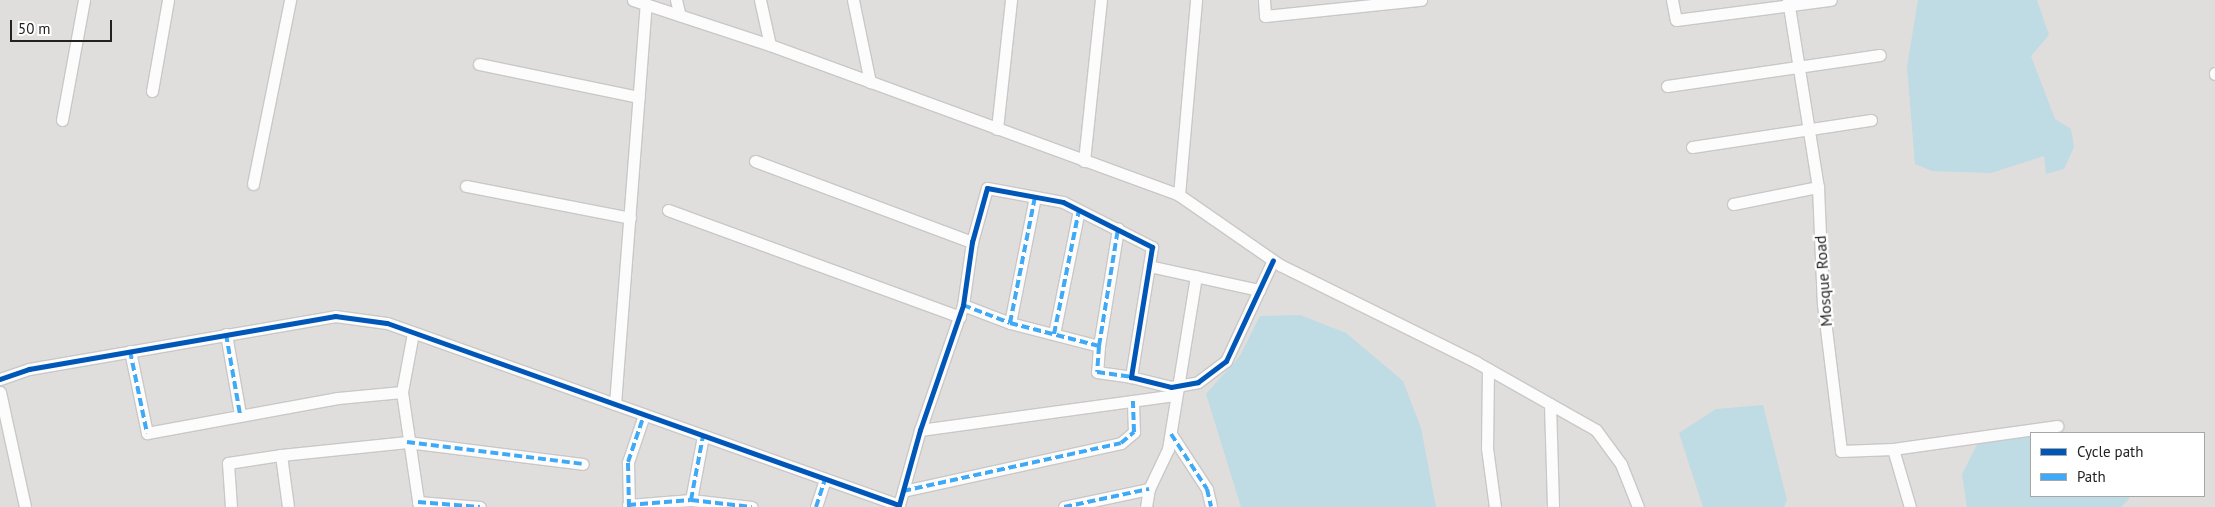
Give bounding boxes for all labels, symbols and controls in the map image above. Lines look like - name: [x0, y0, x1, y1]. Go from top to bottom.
- scale bar: [12, 10, 115, 42]
- text: 50 m: [18, 19, 51, 38]
- street label: Mosque Road: [1810, 235, 1836, 327]
- legend: [2030, 432, 2205, 497]
- text: Cycle path: [2077, 442, 2143, 461]
- text: Path: [2077, 467, 2106, 486]

